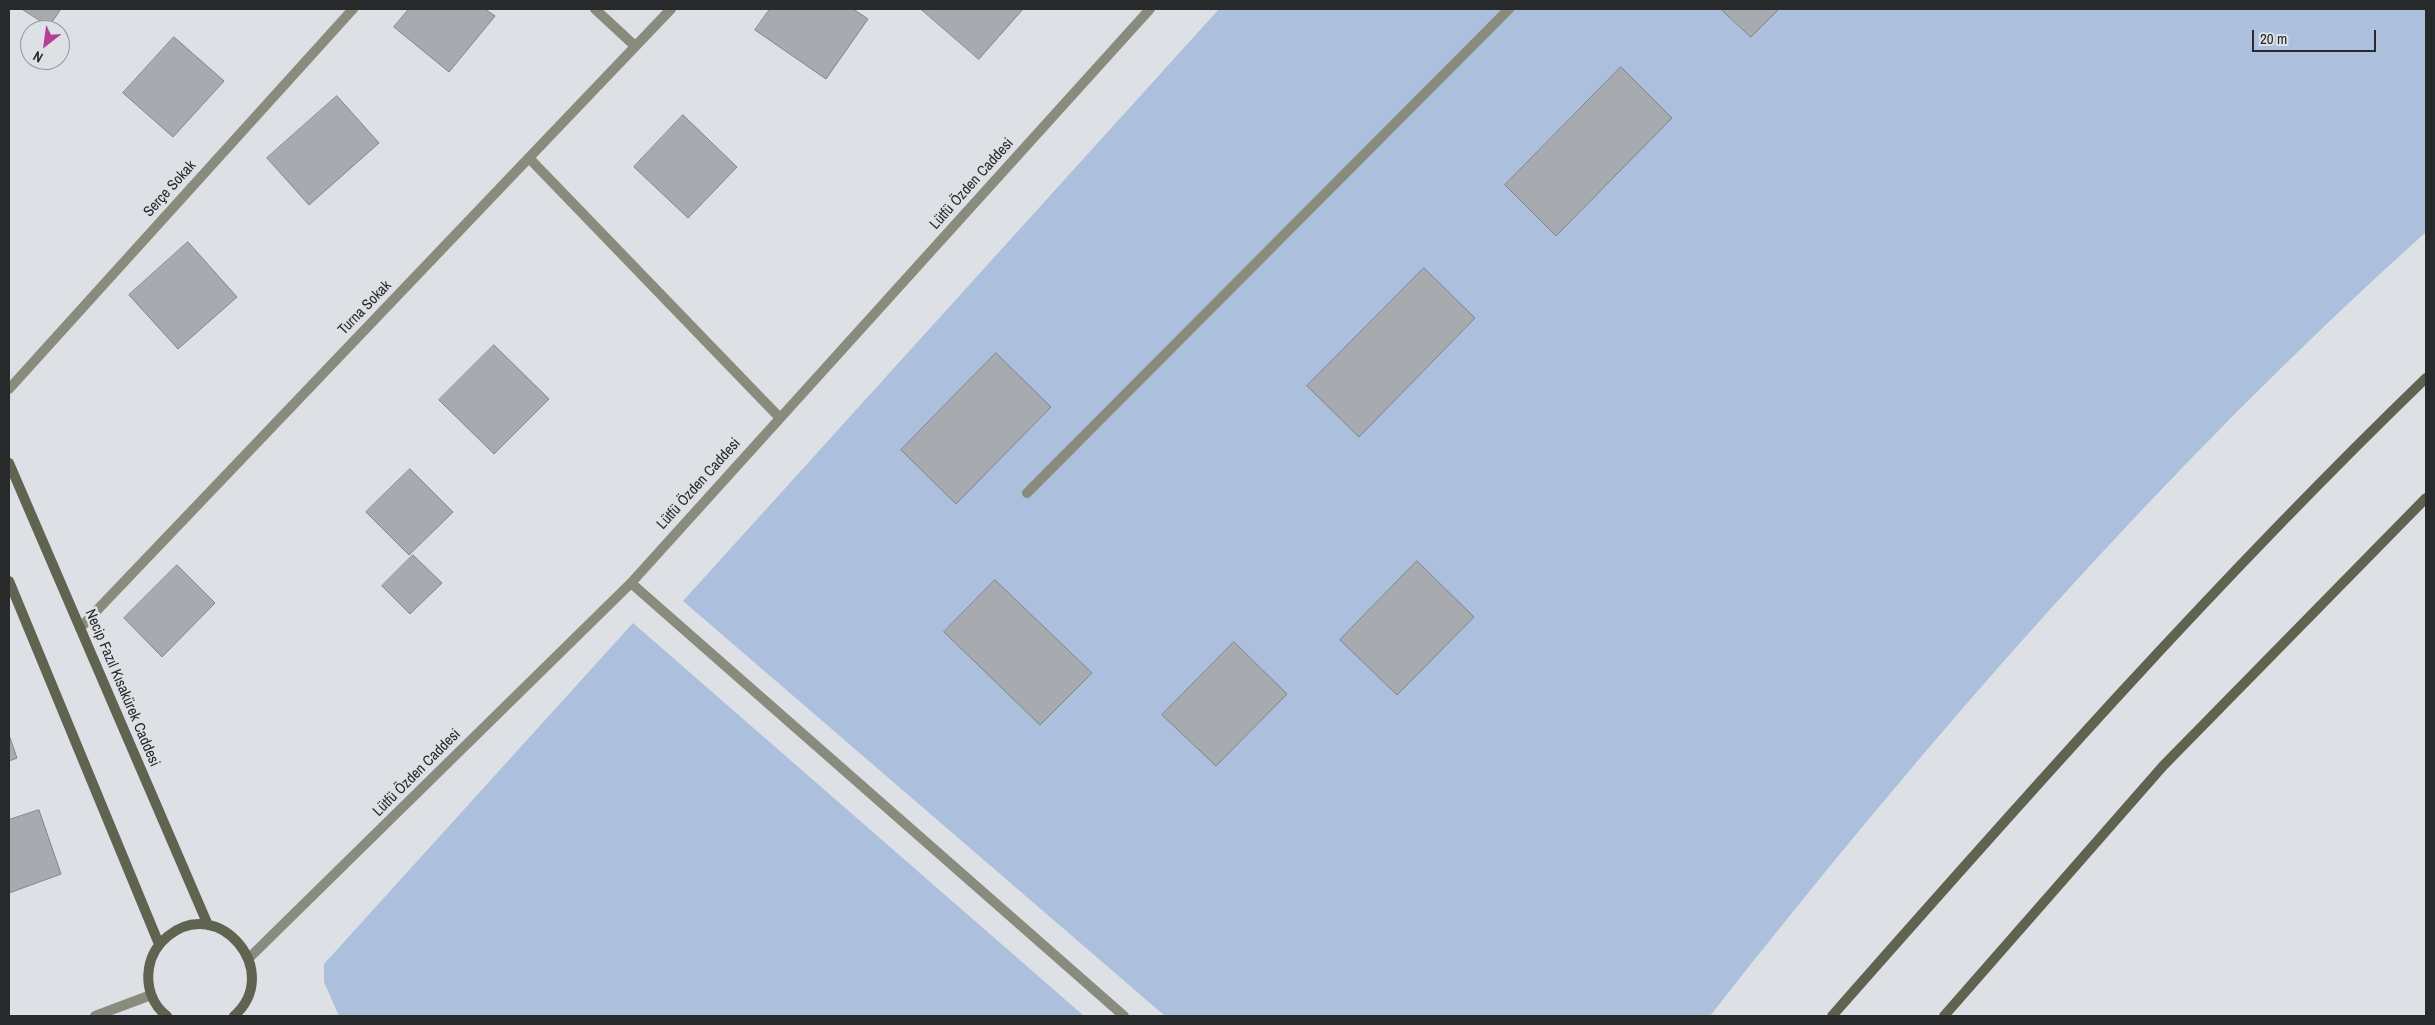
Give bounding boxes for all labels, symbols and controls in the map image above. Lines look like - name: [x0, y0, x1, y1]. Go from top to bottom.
- north arrow: [20, 20, 70, 70]
- scale bar: [2255, 20, 2379, 52]
- text: 20 m: [2260, 28, 2287, 49]
- text: N: [30, 47, 46, 67]
- street label: Lütfü Özden Caddesi: [926, 135, 1018, 233]
- street label: Serçe Sokak: [140, 157, 200, 221]
- street label: Turna Sokak: [335, 277, 395, 339]
- street label: Lütfü Özden Caddesi: [653, 435, 745, 533]
- street label: Necip Fazıl Kısakürek Caddesi: [81, 607, 163, 769]
- street label: Lütfü Özden Caddesi: [370, 726, 464, 820]

